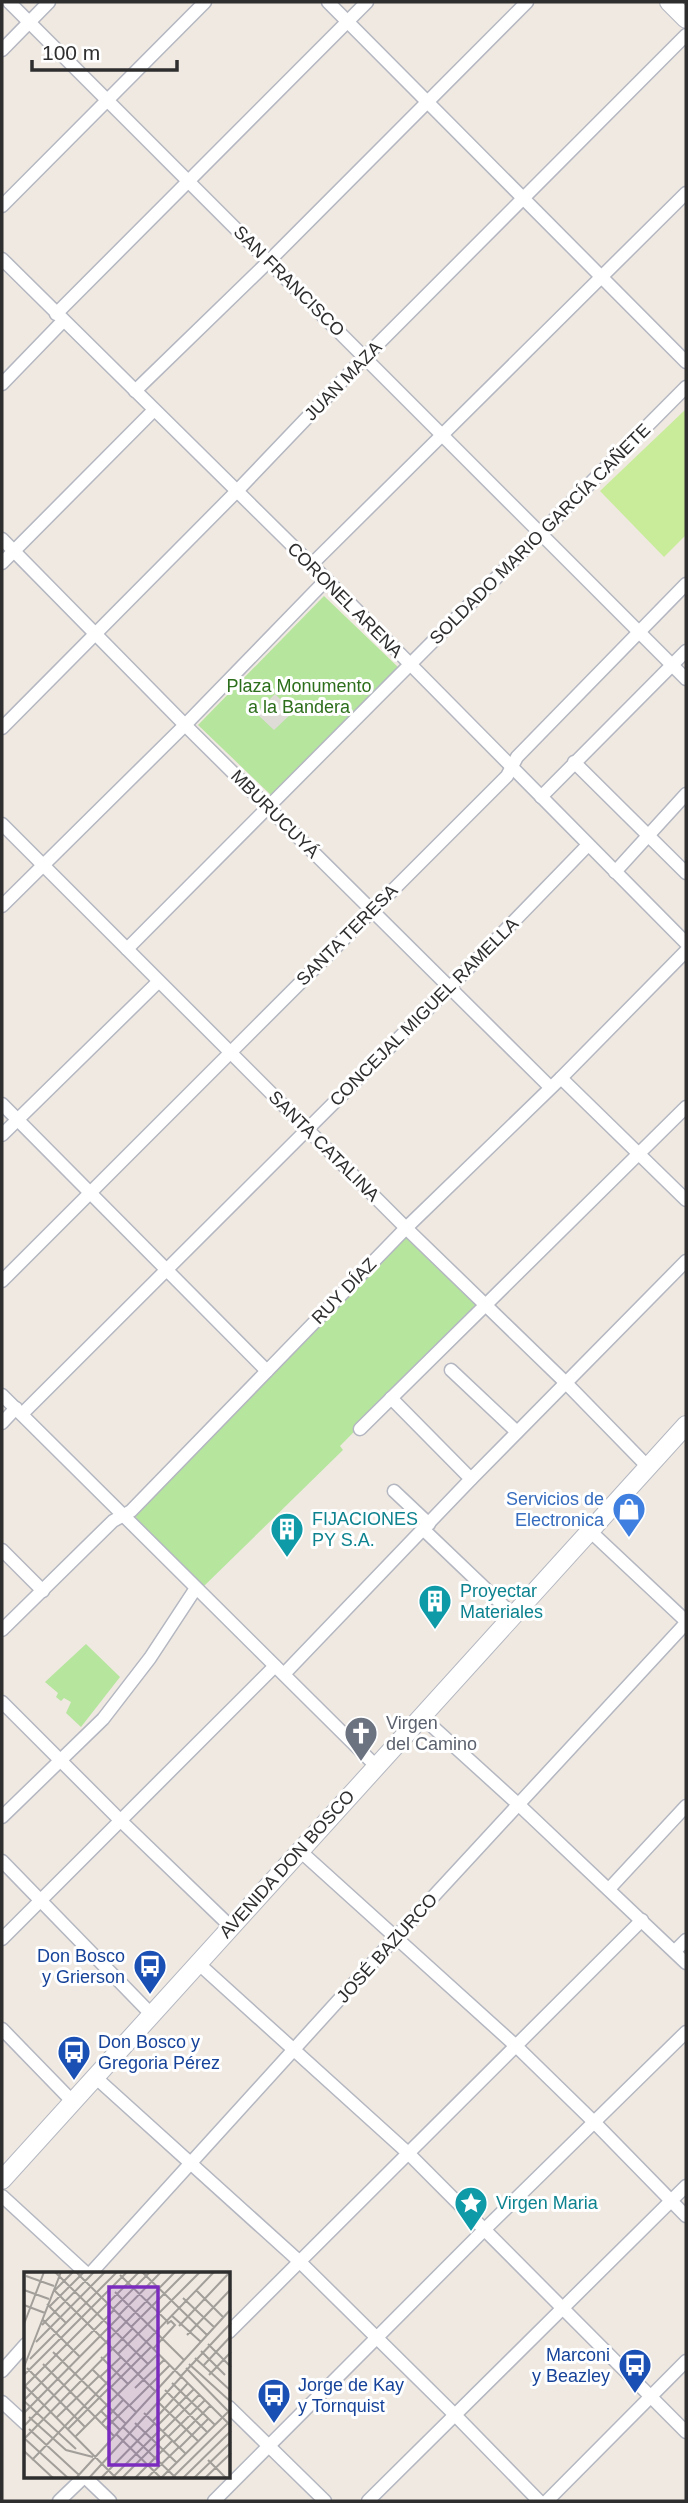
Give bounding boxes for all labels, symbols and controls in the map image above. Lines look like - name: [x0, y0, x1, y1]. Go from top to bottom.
- scale bar: [32, 28, 177, 72]
- text: 100 m: [42, 41, 100, 64]
- street label: SAN FRANCISCO: [230, 222, 348, 340]
- street label: JUAN MAZA: [300, 337, 386, 425]
- street label: SOLDADO MARIO GARCÍA CAÑETE: [425, 419, 654, 648]
- street label: CORONEL ARENA: [283, 538, 407, 662]
- park label: Plaza Monumento a la Bandera: [226, 676, 372, 717]
- street label: MBURUCUYÁ: [227, 766, 323, 862]
- street label: SANTA TERESA: [292, 880, 402, 990]
- street label: CONCEJAL MIGUEL RAMELLA: [326, 914, 522, 1110]
- street label: SANTA CATALINA: [265, 1087, 383, 1205]
- street label: RUY DÍAZ: [308, 1254, 380, 1328]
- place label: Servicios de Electronica: [506, 1489, 605, 1530]
- shop icon: Servicios de Electronica: [610, 1490, 648, 1539]
- place label: FIJACIONES PY S.A.: [312, 1509, 418, 1550]
- building icon: FIJACIONES PY S.A.: [268, 1510, 306, 1559]
- place label: Proyectar Materiales: [460, 1581, 543, 1622]
- building icon: Proyectar Materiales: [416, 1582, 454, 1631]
- place label: Virgen del Camino: [386, 1713, 477, 1754]
- church icon: Virgen del Camino: [342, 1714, 380, 1763]
- street label: AVENIDA DON BOSCO: [215, 1786, 359, 1942]
- street label: JOSÉ BAZURCO: [333, 1889, 441, 2007]
- place label: Don Bosco y Grierson: [37, 1946, 125, 1987]
- bus stop icon: Don Bosco y Grierson: [131, 1947, 169, 1996]
- place label: Don Bosco y Gregoria Pérez: [98, 2032, 220, 2073]
- bus stop icon: Don Bosco y Gregoria Pérez: [55, 2033, 93, 2082]
- place icon: Virgen Maria: [452, 2184, 490, 2233]
- place label: Virgen Maria: [496, 2193, 599, 2213]
- inset map: [24, 2272, 231, 2478]
- place label: Marconi y Beazley: [532, 2345, 610, 2386]
- bus stop icon: Marconi y Beazley: [616, 2346, 654, 2395]
- place label: Jorge de Kay y Tornquist: [298, 2375, 404, 2416]
- bus stop icon: Jorge de Kay y Tornquist: [255, 2376, 293, 2425]

